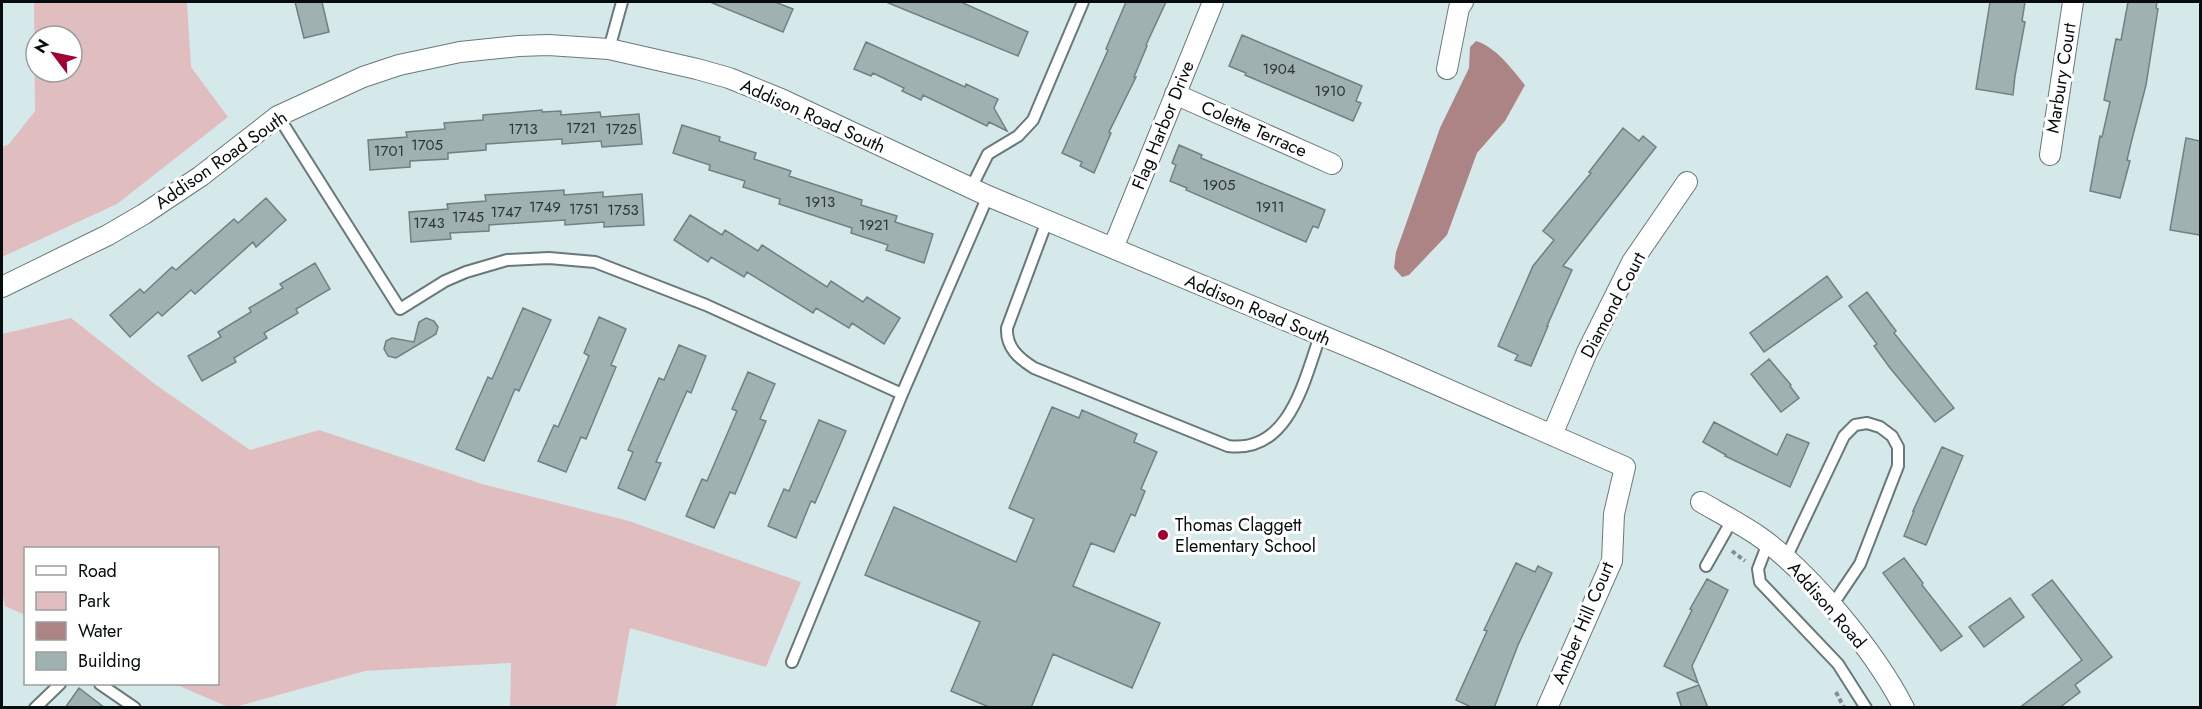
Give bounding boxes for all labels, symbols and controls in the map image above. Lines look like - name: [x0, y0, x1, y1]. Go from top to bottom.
- street label: Marbury Court: [2039, 20, 2083, 135]
- north arrow: [24, 24, 84, 84]
- text: N: [29, 35, 55, 58]
- street label: Flag Harbor Drive: [1125, 57, 1201, 193]
- house number: 1904: [1262, 58, 1296, 80]
- street label: Addison Road South: [736, 72, 890, 160]
- house number: 1910: [1314, 80, 1346, 102]
- street label: Colette Terrace: [1197, 94, 1311, 164]
- street label: Addison Road South: [150, 105, 292, 215]
- house number: 1721: [566, 117, 596, 139]
- house number: 1713: [508, 118, 538, 140]
- house number: 1725: [605, 118, 637, 140]
- house number: 1705: [411, 134, 443, 156]
- house number: 1701: [374, 140, 404, 162]
- house number: 1905: [1203, 174, 1235, 196]
- house number: 1913: [805, 191, 835, 213]
- house number: 1749: [529, 196, 561, 218]
- house number: 1911: [1256, 196, 1284, 218]
- house number: 1751: [569, 198, 599, 220]
- house number: 1753: [607, 199, 639, 221]
- house number: 1747: [490, 201, 522, 223]
- house number: 1745: [452, 206, 484, 228]
- house number: 1743: [413, 212, 445, 234]
- house number: 1921: [859, 214, 889, 236]
- street label: Diamond Court: [1574, 247, 1652, 363]
- street label: Addison Road South: [1181, 268, 1335, 352]
- place label: Thomas Claggett Elementary School: [1175, 512, 1316, 559]
- marker: Thomas Claggett Elementary School: [1156, 528, 1170, 542]
- legend: [24, 547, 219, 685]
- street label: Addison Road: [1782, 556, 1872, 654]
- street label: Amber Hill Court: [1546, 557, 1621, 688]
- text: Road: [78, 558, 117, 584]
- text: Park: [78, 588, 110, 614]
- text: Water: [78, 618, 123, 644]
- text: Building: [78, 648, 141, 674]

